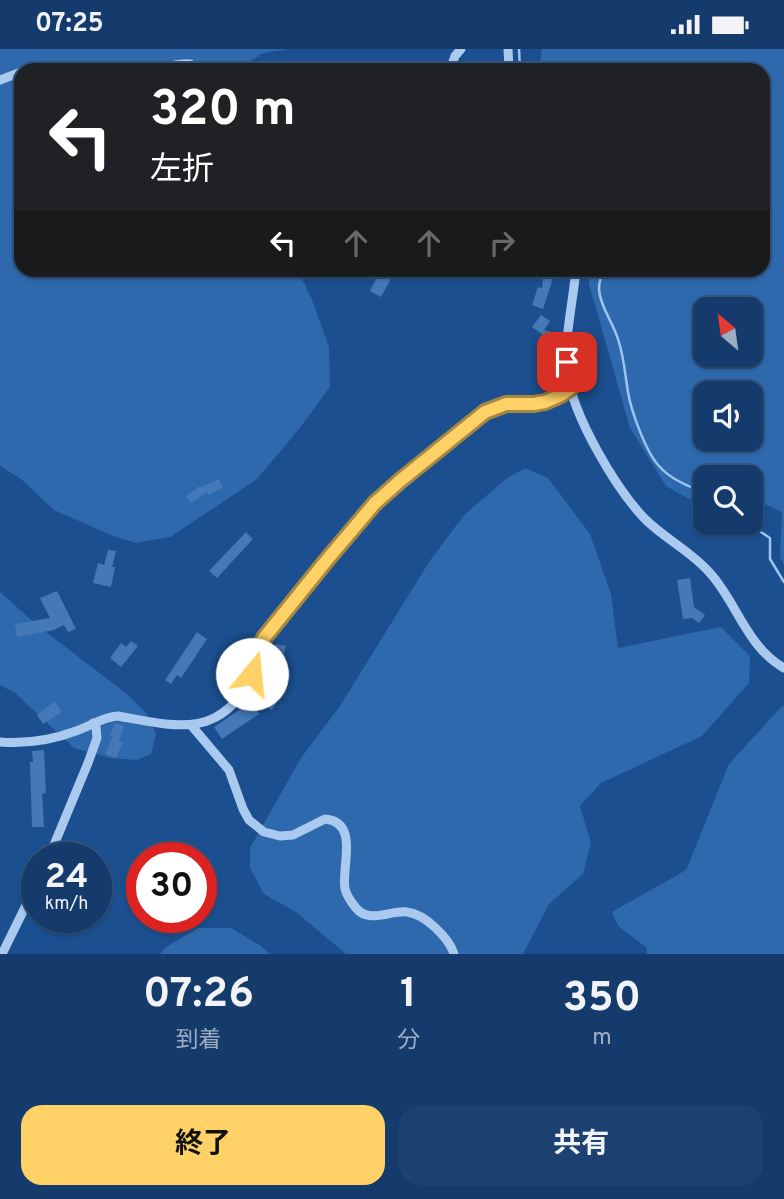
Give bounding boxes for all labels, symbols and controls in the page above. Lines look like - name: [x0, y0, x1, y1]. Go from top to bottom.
- text: 07:25: [35, 8, 104, 41]
- text: 320 m: [150, 81, 296, 143]
- icon: left: [35, 91, 126, 182]
- text: 左折: [150, 151, 214, 191]
- icon: left: [264, 224, 302, 262]
- icon: ahead: [337, 224, 375, 262]
- icon: ahead: [410, 224, 448, 262]
- icon: right: [483, 224, 521, 262]
- north arrow: [693, 297, 763, 367]
- map controls: [693, 297, 763, 535]
- pin: [537, 332, 597, 392]
- icon: arrive: [548, 343, 586, 381]
- button: sound: [693, 381, 763, 451]
- button: search: [693, 465, 763, 535]
- position arrow: [215, 637, 289, 711]
- speed limit sign: 30: [126, 842, 217, 933]
- text: 24: [45, 856, 88, 900]
- text: km/h: [45, 893, 88, 916]
- text: 07:26: [143, 969, 254, 1022]
- text: 1: [400, 969, 417, 1022]
- text: 350: [563, 973, 641, 1026]
- text: m: [592, 1024, 612, 1053]
- text: 到着: [175, 1027, 221, 1056]
- text: 分: [397, 1027, 420, 1056]
- button: 終了: [21, 1105, 385, 1185]
- button: 共有: [399, 1105, 763, 1185]

